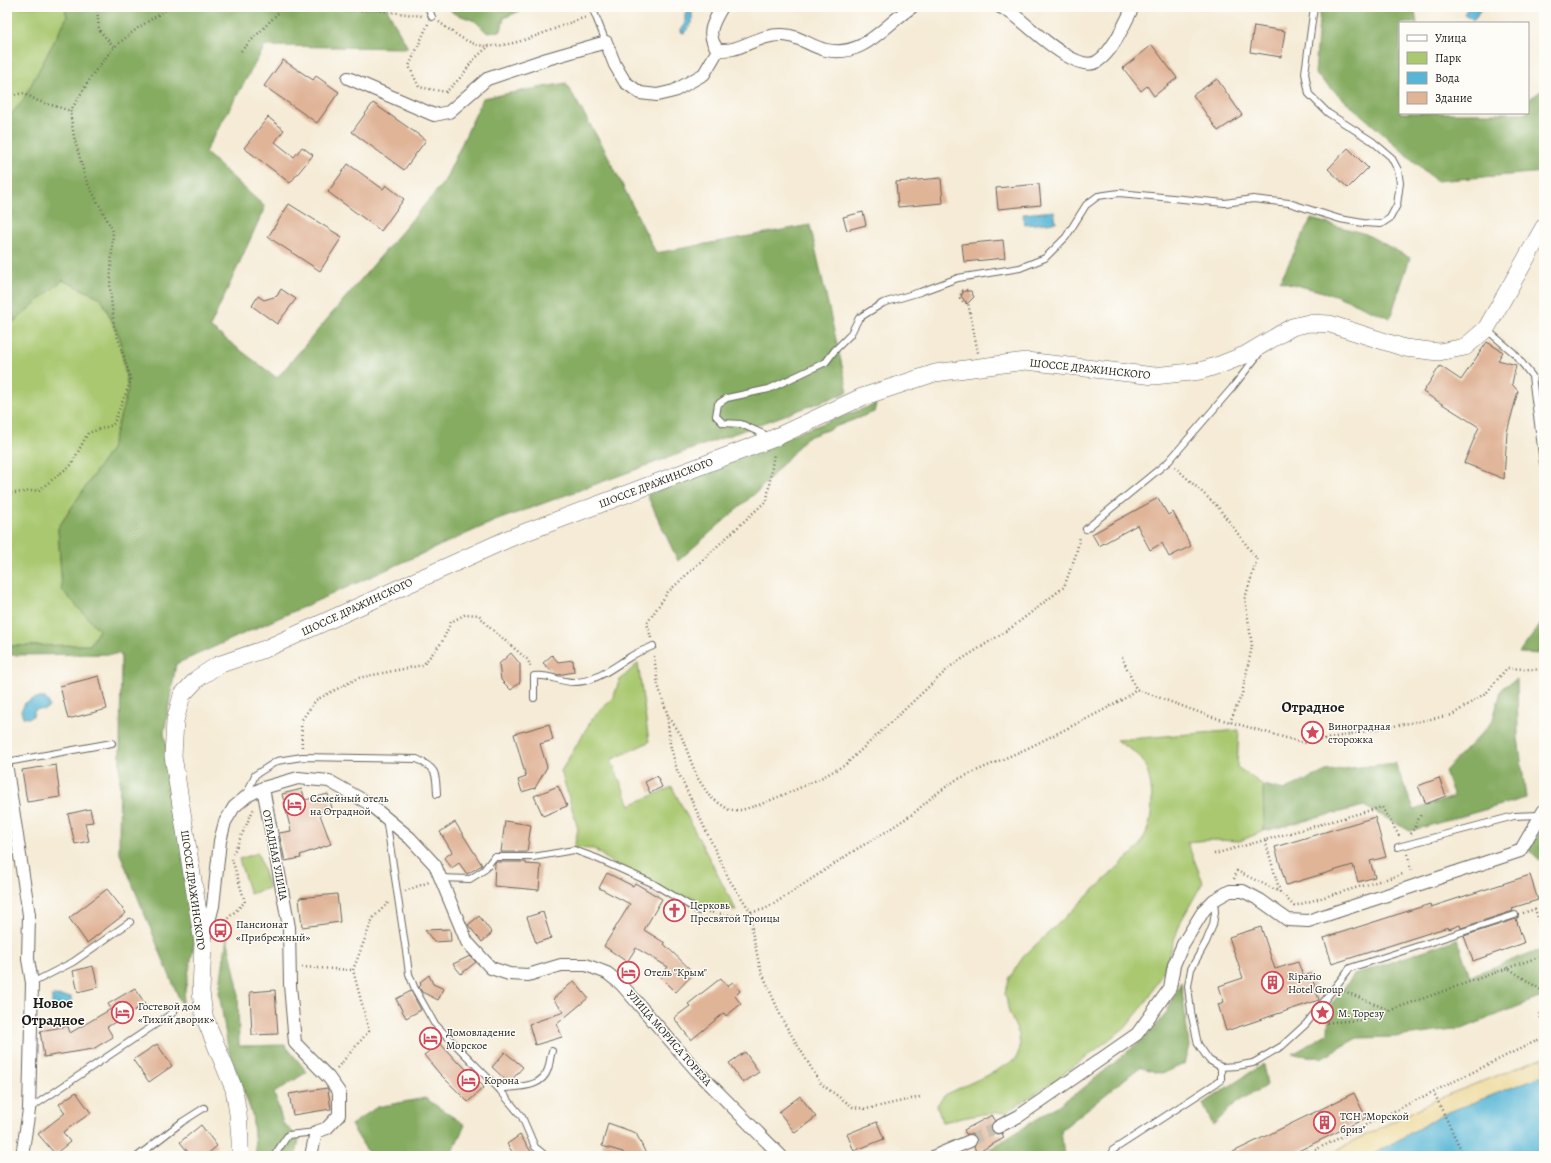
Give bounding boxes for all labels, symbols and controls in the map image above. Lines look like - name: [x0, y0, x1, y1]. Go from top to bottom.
- legend: [1399, 22, 1529, 114]
- text: Улица: [1435, 30, 1467, 46]
- text: Парк: [1435, 50, 1461, 66]
- text: Вода: [1435, 70, 1460, 86]
- text: Здание: [1435, 90, 1472, 106]
- street label: ШОССЕ ДРАЖИНСКОГО: [1029, 355, 1152, 383]
- street label: ШОССЕ ДРАЖИНСКОГО: [597, 454, 716, 512]
- street label: ШОССЕ ДРАЖИНСКОГО: [299, 574, 416, 639]
- district label: Отрадное: [1281, 697, 1345, 717]
- place icon: Виноградная сторожка: [1299, 719, 1325, 745]
- place label: Виноградная сторожка: [1328, 719, 1391, 747]
- hotel icon: Семейный отель на Отрадной: [281, 791, 307, 817]
- place label: Семейный отель на Отрадной: [310, 791, 389, 819]
- street label: ОТРАДНАЯ УЛИЦА: [259, 808, 291, 902]
- street label: ШОССЕ ДРАЖИНСКОГО: [177, 829, 209, 952]
- church icon: Церковь Пресвятой Троицы: [662, 898, 688, 924]
- place label: Церковь Пресвятой Троицы: [690, 898, 780, 926]
- bus stop icon: Пансионат «Прибрежный»: [208, 917, 234, 943]
- place label: Пансионат «Прибрежный»: [236, 917, 311, 945]
- hotel icon: Отель "Крым": [615, 959, 641, 985]
- place label: Отель "Крым": [644, 965, 707, 980]
- building icon: Ripario Hotel Group: [1259, 969, 1285, 995]
- place label: Ripario Hotel Group: [1288, 969, 1344, 997]
- street label: УЛИЦА МОРИСА ТОРЕЗА: [623, 987, 715, 1090]
- district label: Новое Отрадное: [21, 993, 85, 1030]
- hotel icon: Гостевой дом «Тихий дворик»: [109, 999, 135, 1025]
- place label: Гостевой дом «Тихий дворик»: [138, 999, 214, 1027]
- place icon: М. Торезу: [1310, 1000, 1336, 1026]
- place label: М. Торезу: [1338, 1006, 1385, 1021]
- hotel icon: Домовладение Морское: [417, 1025, 443, 1051]
- place label: Домовладение Морское: [446, 1025, 516, 1053]
- hotel icon: Корона: [456, 1067, 482, 1093]
- place label: Корона: [484, 1073, 520, 1088]
- building icon: ТСН "Морской бриз": [1312, 1109, 1338, 1135]
- place label: ТСН "Морской бриз": [1340, 1109, 1409, 1137]

